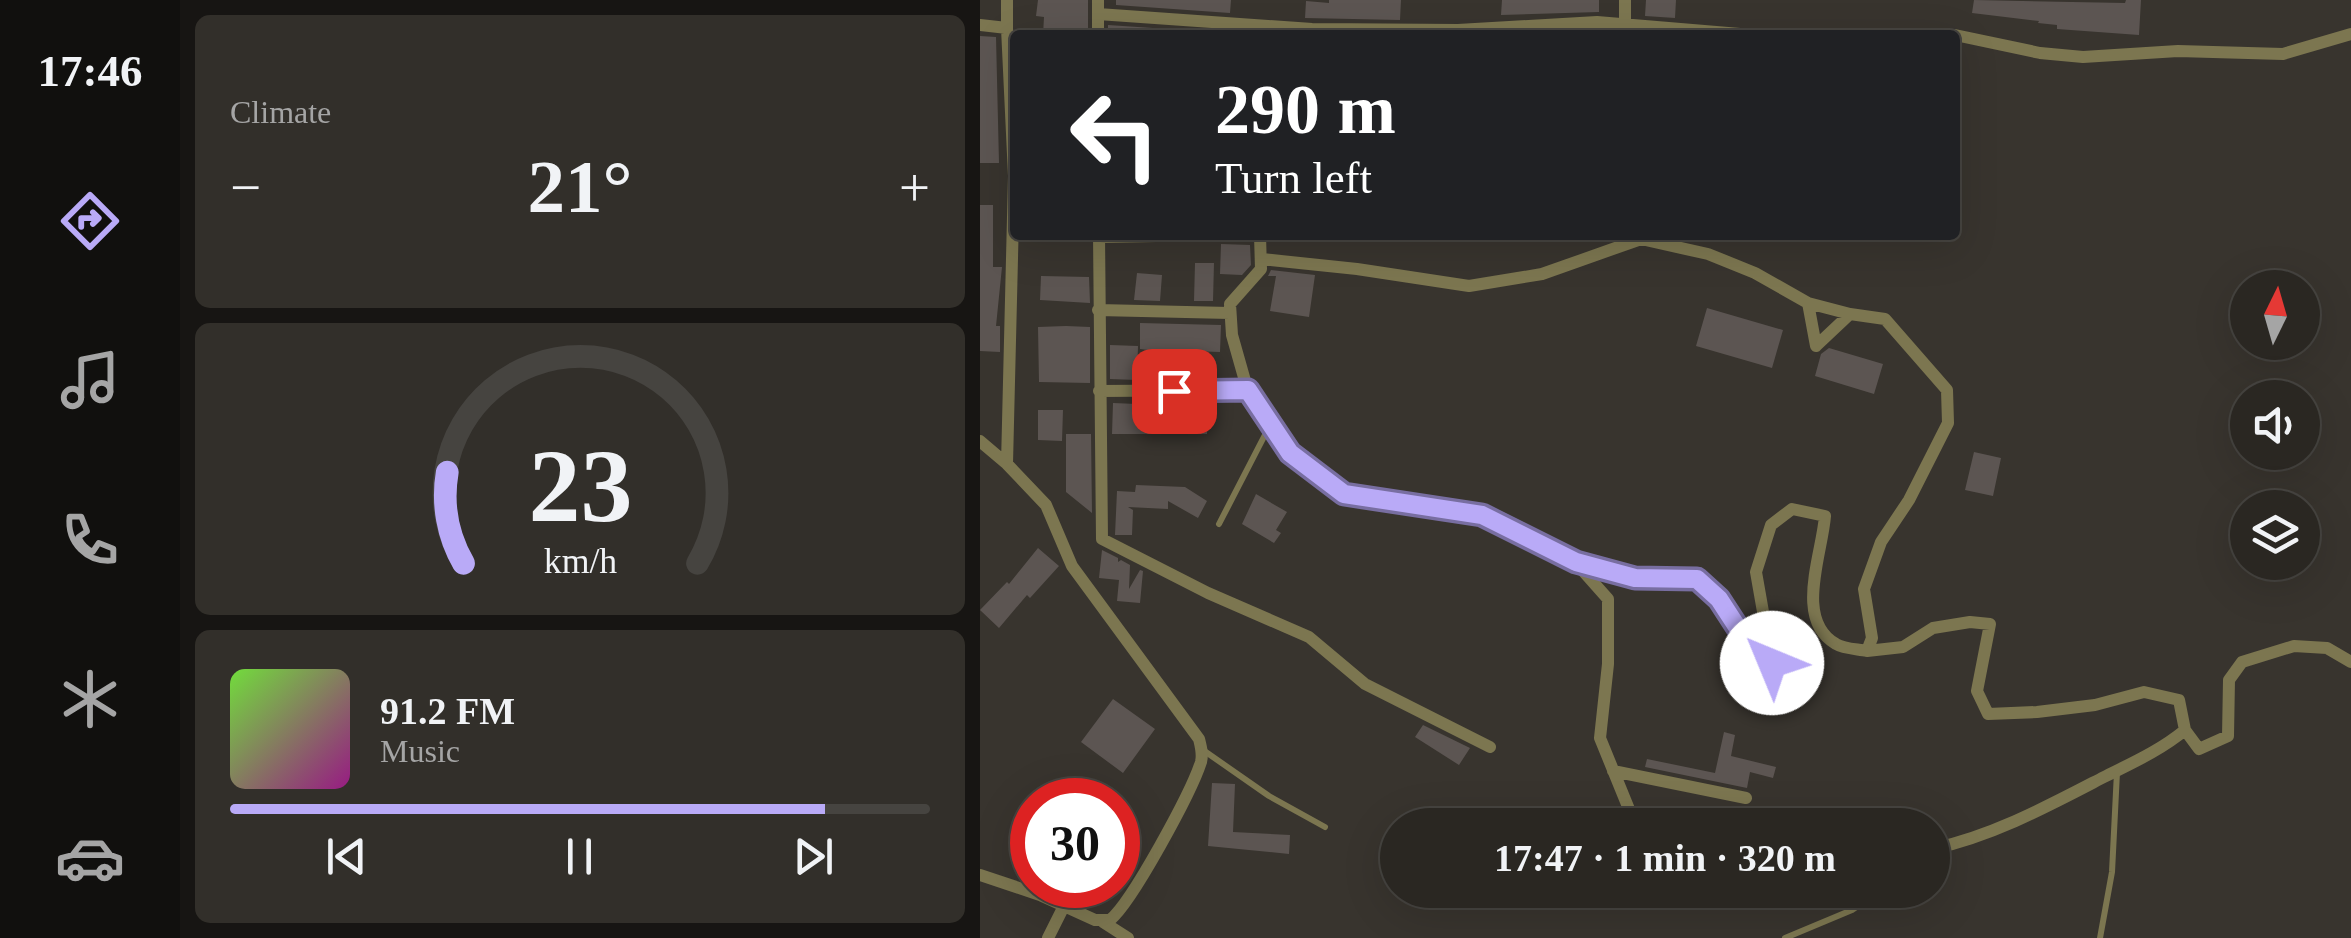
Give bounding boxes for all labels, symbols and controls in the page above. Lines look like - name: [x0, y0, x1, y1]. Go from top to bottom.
- text: 17:46: [38, 46, 143, 96]
- icon: left: [1050, 70, 1180, 200]
- text: 290 m: [1215, 71, 1396, 148]
- text: Climate: [230, 94, 331, 130]
- text: 21°: [528, 145, 633, 228]
- text: Turn left: [1215, 153, 1372, 203]
- text: −: [230, 157, 261, 218]
- text: +: [899, 157, 930, 218]
- icon: directions: [55, 186, 125, 256]
- north arrow: [2230, 270, 2320, 360]
- map controls: [2230, 270, 2320, 580]
- icon: music: [55, 345, 125, 415]
- pin: [1132, 349, 1217, 434]
- icon: arrive: [1147, 364, 1202, 419]
- button: sound: [2230, 380, 2320, 470]
- text: 23: [528, 428, 632, 543]
- button: layers: [2230, 490, 2320, 580]
- icon: phone: [55, 505, 125, 575]
- text: km/h: [543, 541, 617, 581]
- position arrow: [1720, 611, 1824, 715]
- icon: climate: [55, 664, 125, 734]
- text: 91.2 FM: [380, 690, 515, 732]
- text: Music: [380, 733, 460, 769]
- speed limit sign: 30: [1010, 778, 1140, 908]
- icon: car: [55, 823, 125, 893]
- icon: previous: [319, 829, 374, 884]
- icon: pause: [552, 829, 607, 884]
- icon: next: [786, 829, 841, 884]
- text: 17:47 · 1 min · 320 m: [1494, 837, 1836, 879]

